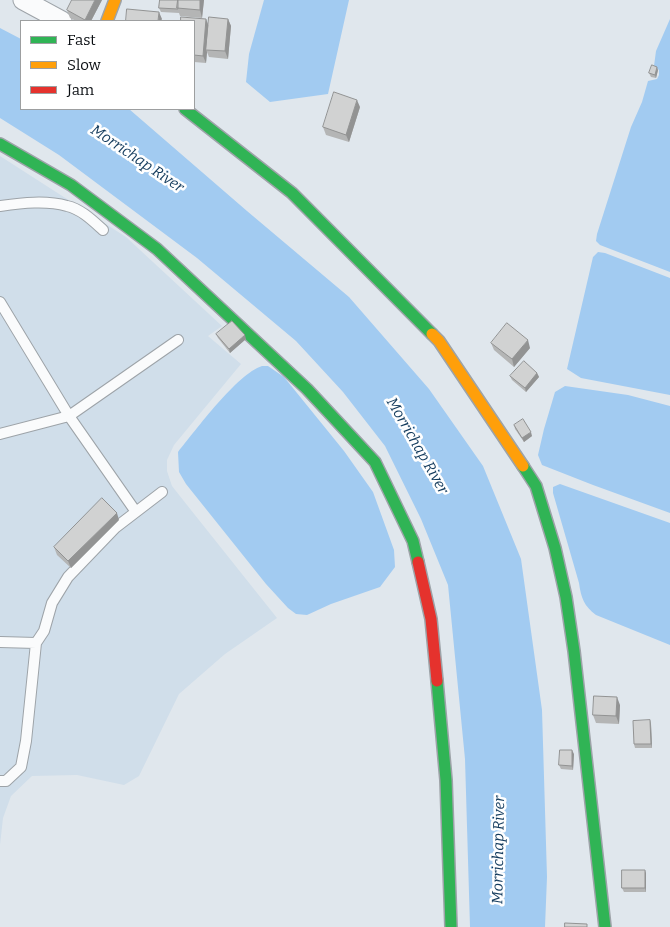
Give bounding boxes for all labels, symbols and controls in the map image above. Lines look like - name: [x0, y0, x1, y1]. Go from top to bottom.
- legend: [20, 20, 195, 110]
- text: Fast: [67, 31, 96, 49]
- text: Slow: [67, 56, 101, 74]
- text: Jam: [67, 81, 94, 99]
- water label: Morrichap River: [87, 121, 187, 197]
- water label: Morrichap River: [382, 395, 452, 497]
- water label: Morrichap River: [489, 796, 509, 904]

